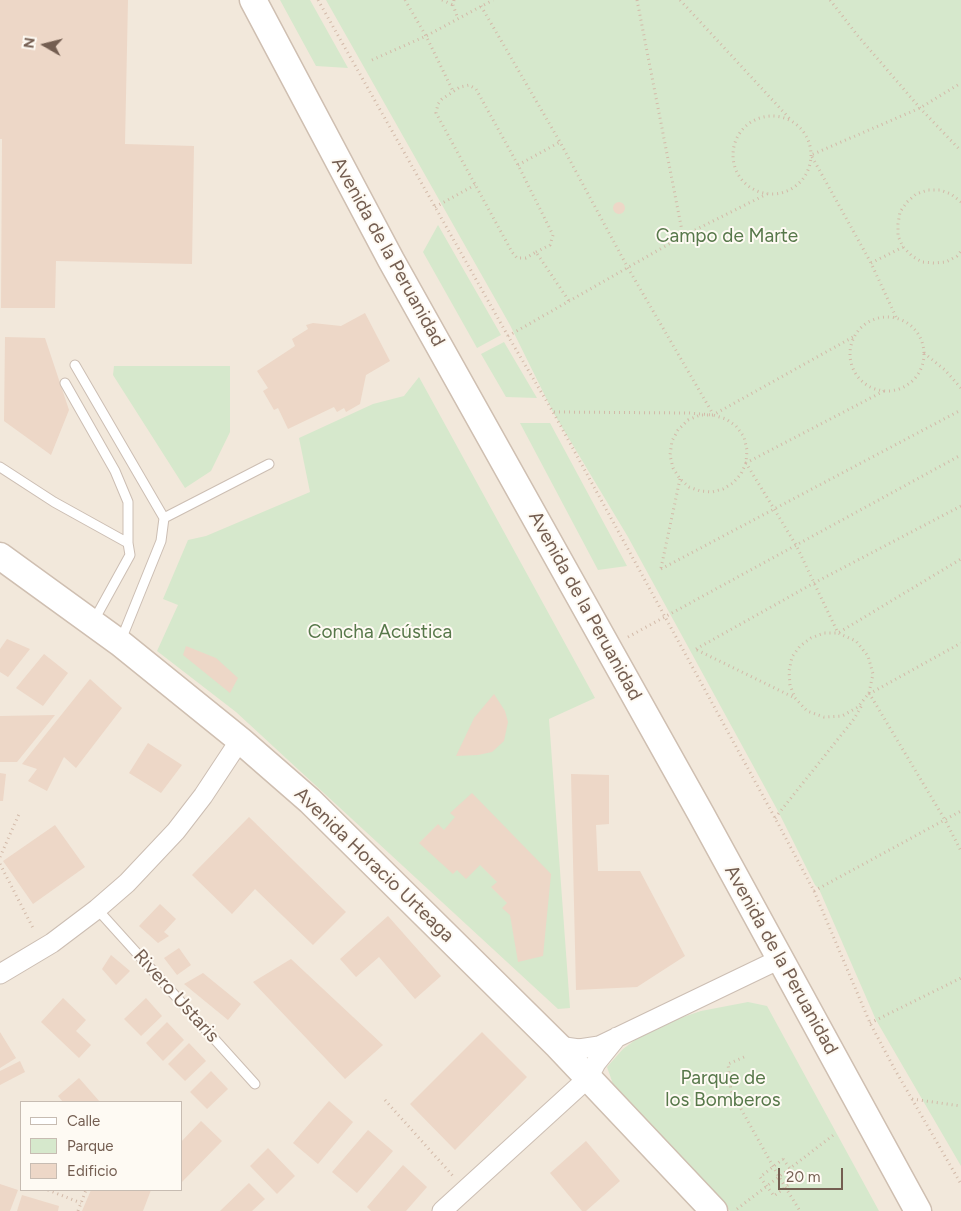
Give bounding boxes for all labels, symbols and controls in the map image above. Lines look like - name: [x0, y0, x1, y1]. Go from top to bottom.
- north arrow: [20, 20, 70, 70]
- text: N: [20, 36, 39, 49]
- street label: Avenida de la Peruanidad: [326, 153, 450, 351]
- park label: Campo de Marte: [656, 225, 798, 247]
- street label: Avenida de la Peruanidad: [523, 507, 647, 705]
- park label: Concha Acústica: [308, 621, 452, 643]
- street label: Avenida Horacio Urteaga: [290, 783, 458, 947]
- street label: Avenida de la Peruanidad: [719, 861, 843, 1059]
- street label: Rivero Ustaris: [128, 945, 224, 1047]
- park label: Parque de los Bomberos: [665, 1067, 781, 1111]
- legend: [20, 1101, 182, 1191]
- text: Calle: [67, 1112, 100, 1130]
- text: Parque: [67, 1137, 114, 1155]
- scale bar: [781, 1158, 846, 1190]
- text: Edificio: [67, 1162, 117, 1180]
- text: 20 m: [786, 1168, 820, 1186]

